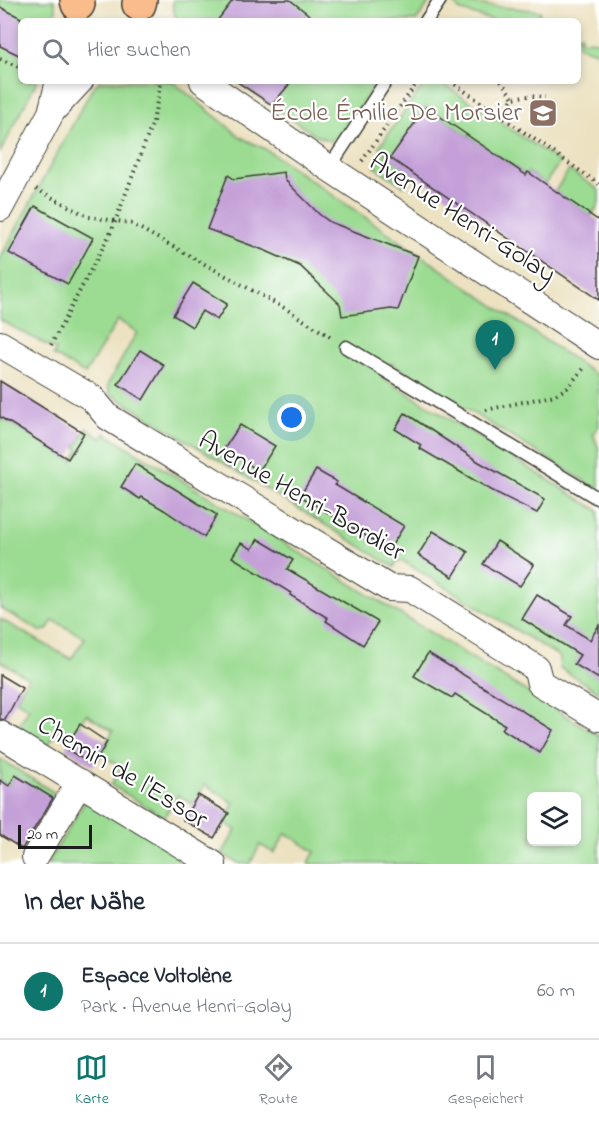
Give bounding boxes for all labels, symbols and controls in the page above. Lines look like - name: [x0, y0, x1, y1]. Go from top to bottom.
- search box: [18, 18, 581, 84]
- icon: search: [39, 35, 72, 68]
- text: Hier suchen: [87, 35, 191, 67]
- place label: École Émilie De Morsier: [270, 94, 523, 133]
- school or university icon: École Émilie De Morsier: [527, 97, 559, 129]
- street label: Avenue Henri-Golay: [361, 144, 563, 294]
- pin: 1: [476, 320, 514, 370]
- your location: [277, 403, 306, 432]
- street label: Avenue Henri-Bordier: [190, 422, 412, 572]
- street label: Chemin de l'Essor: [29, 707, 215, 840]
- map controls: [527, 792, 581, 846]
- button: layers: [527, 792, 581, 846]
- scale bar: [18, 822, 92, 850]
- text: 20 m: [27, 823, 58, 847]
- text: In der Nähe: [24, 884, 145, 922]
- text: Espace Voltolène: [81, 961, 232, 993]
- text: 1: [40, 977, 47, 1006]
- text: 60 m: [537, 977, 575, 1006]
- text: Park · Avenue Henri-Golay: [81, 993, 292, 1022]
- tab: Karte: [75, 1051, 109, 1111]
- tab: Route: [259, 1051, 298, 1111]
- tab: Gespeichert: [448, 1051, 524, 1111]

